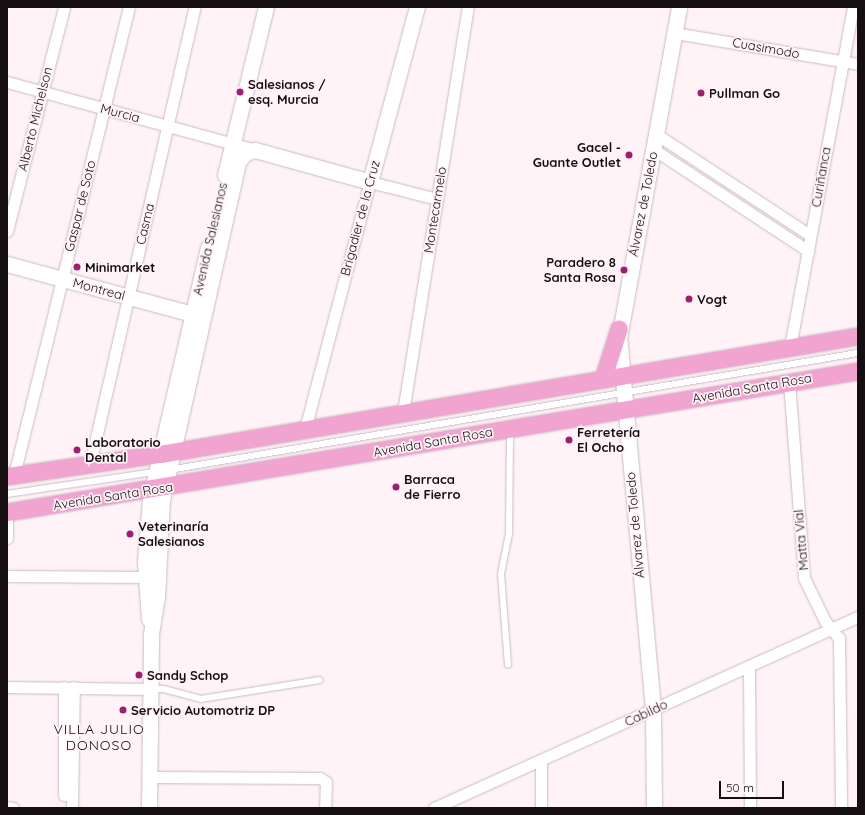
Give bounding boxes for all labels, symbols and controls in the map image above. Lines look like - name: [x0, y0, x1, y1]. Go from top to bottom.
- street label: Cuasimodo: [731, 34, 801, 62]
- street label: Alberto Michelson: [15, 65, 55, 173]
- place label: Salesianos / esq. Murcia: [248, 77, 326, 108]
- place label: Pullman Go: [709, 85, 780, 101]
- marker: Salesianos / esq. Murcia: [235, 87, 245, 97]
- marker: Pullman Go: [696, 88, 706, 98]
- street label: Murcia: [99, 100, 141, 126]
- place label: Gacel - Guante Outlet: [533, 140, 621, 171]
- street label: Curiñanca: [808, 146, 834, 208]
- marker: Gacel - Guante Outlet: [624, 150, 634, 160]
- street label: Álvarez de Toledo: [625, 150, 661, 258]
- street label: Brigadier de la Cruz: [337, 158, 383, 278]
- street label: Gaspar de Soto: [61, 159, 99, 253]
- street label: Montecarmelo: [420, 166, 450, 254]
- street label: Avenida Salesianos: [189, 181, 231, 297]
- street label: Casma: [133, 202, 157, 246]
- place label: Paradero 8 Santa Rosa: [544, 255, 616, 286]
- place label: Minimarket: [85, 259, 155, 275]
- marker: Minimarket: [72, 262, 82, 272]
- marker: Paradero 8 Santa Rosa: [619, 265, 629, 275]
- street label: Montreal: [71, 275, 127, 303]
- place label: Vogt: [697, 291, 727, 307]
- marker: Vogt: [684, 294, 694, 304]
- street label: Avenida Santa Rosa: [691, 370, 813, 406]
- street label: Avenida Santa Rosa: [372, 424, 494, 460]
- place label: Ferretería El Ocho: [577, 425, 640, 456]
- place label: Laboratorio Dental: [85, 435, 161, 466]
- marker: Ferretería El Ocho: [564, 435, 574, 445]
- marker: Laboratorio Dental: [72, 445, 82, 455]
- street label: Álvarez de Toledo: [623, 471, 647, 579]
- place label: Barraca de Fierro: [404, 472, 461, 503]
- street label: Avenida Santa Rosa: [52, 479, 174, 513]
- marker: Barraca de Fierro: [391, 482, 401, 492]
- street label: Matta Vial: [791, 509, 811, 571]
- place label: Veterinaría Salesianos: [138, 519, 209, 550]
- marker: Veterinaría Salesianos: [125, 529, 135, 539]
- place label: Sandy Schop: [147, 667, 229, 683]
- marker: Sandy Schop: [134, 670, 144, 680]
- street label: Cabildo: [622, 696, 670, 730]
- place label: Servicio Automotriz DP: [131, 702, 275, 718]
- marker: Servicio Automotriz DP: [118, 705, 128, 715]
- district label: VILLA JULIO DONOSO: [53, 721, 145, 754]
- scale bar: [721, 773, 786, 799]
- text: 50 m: [726, 780, 754, 795]

